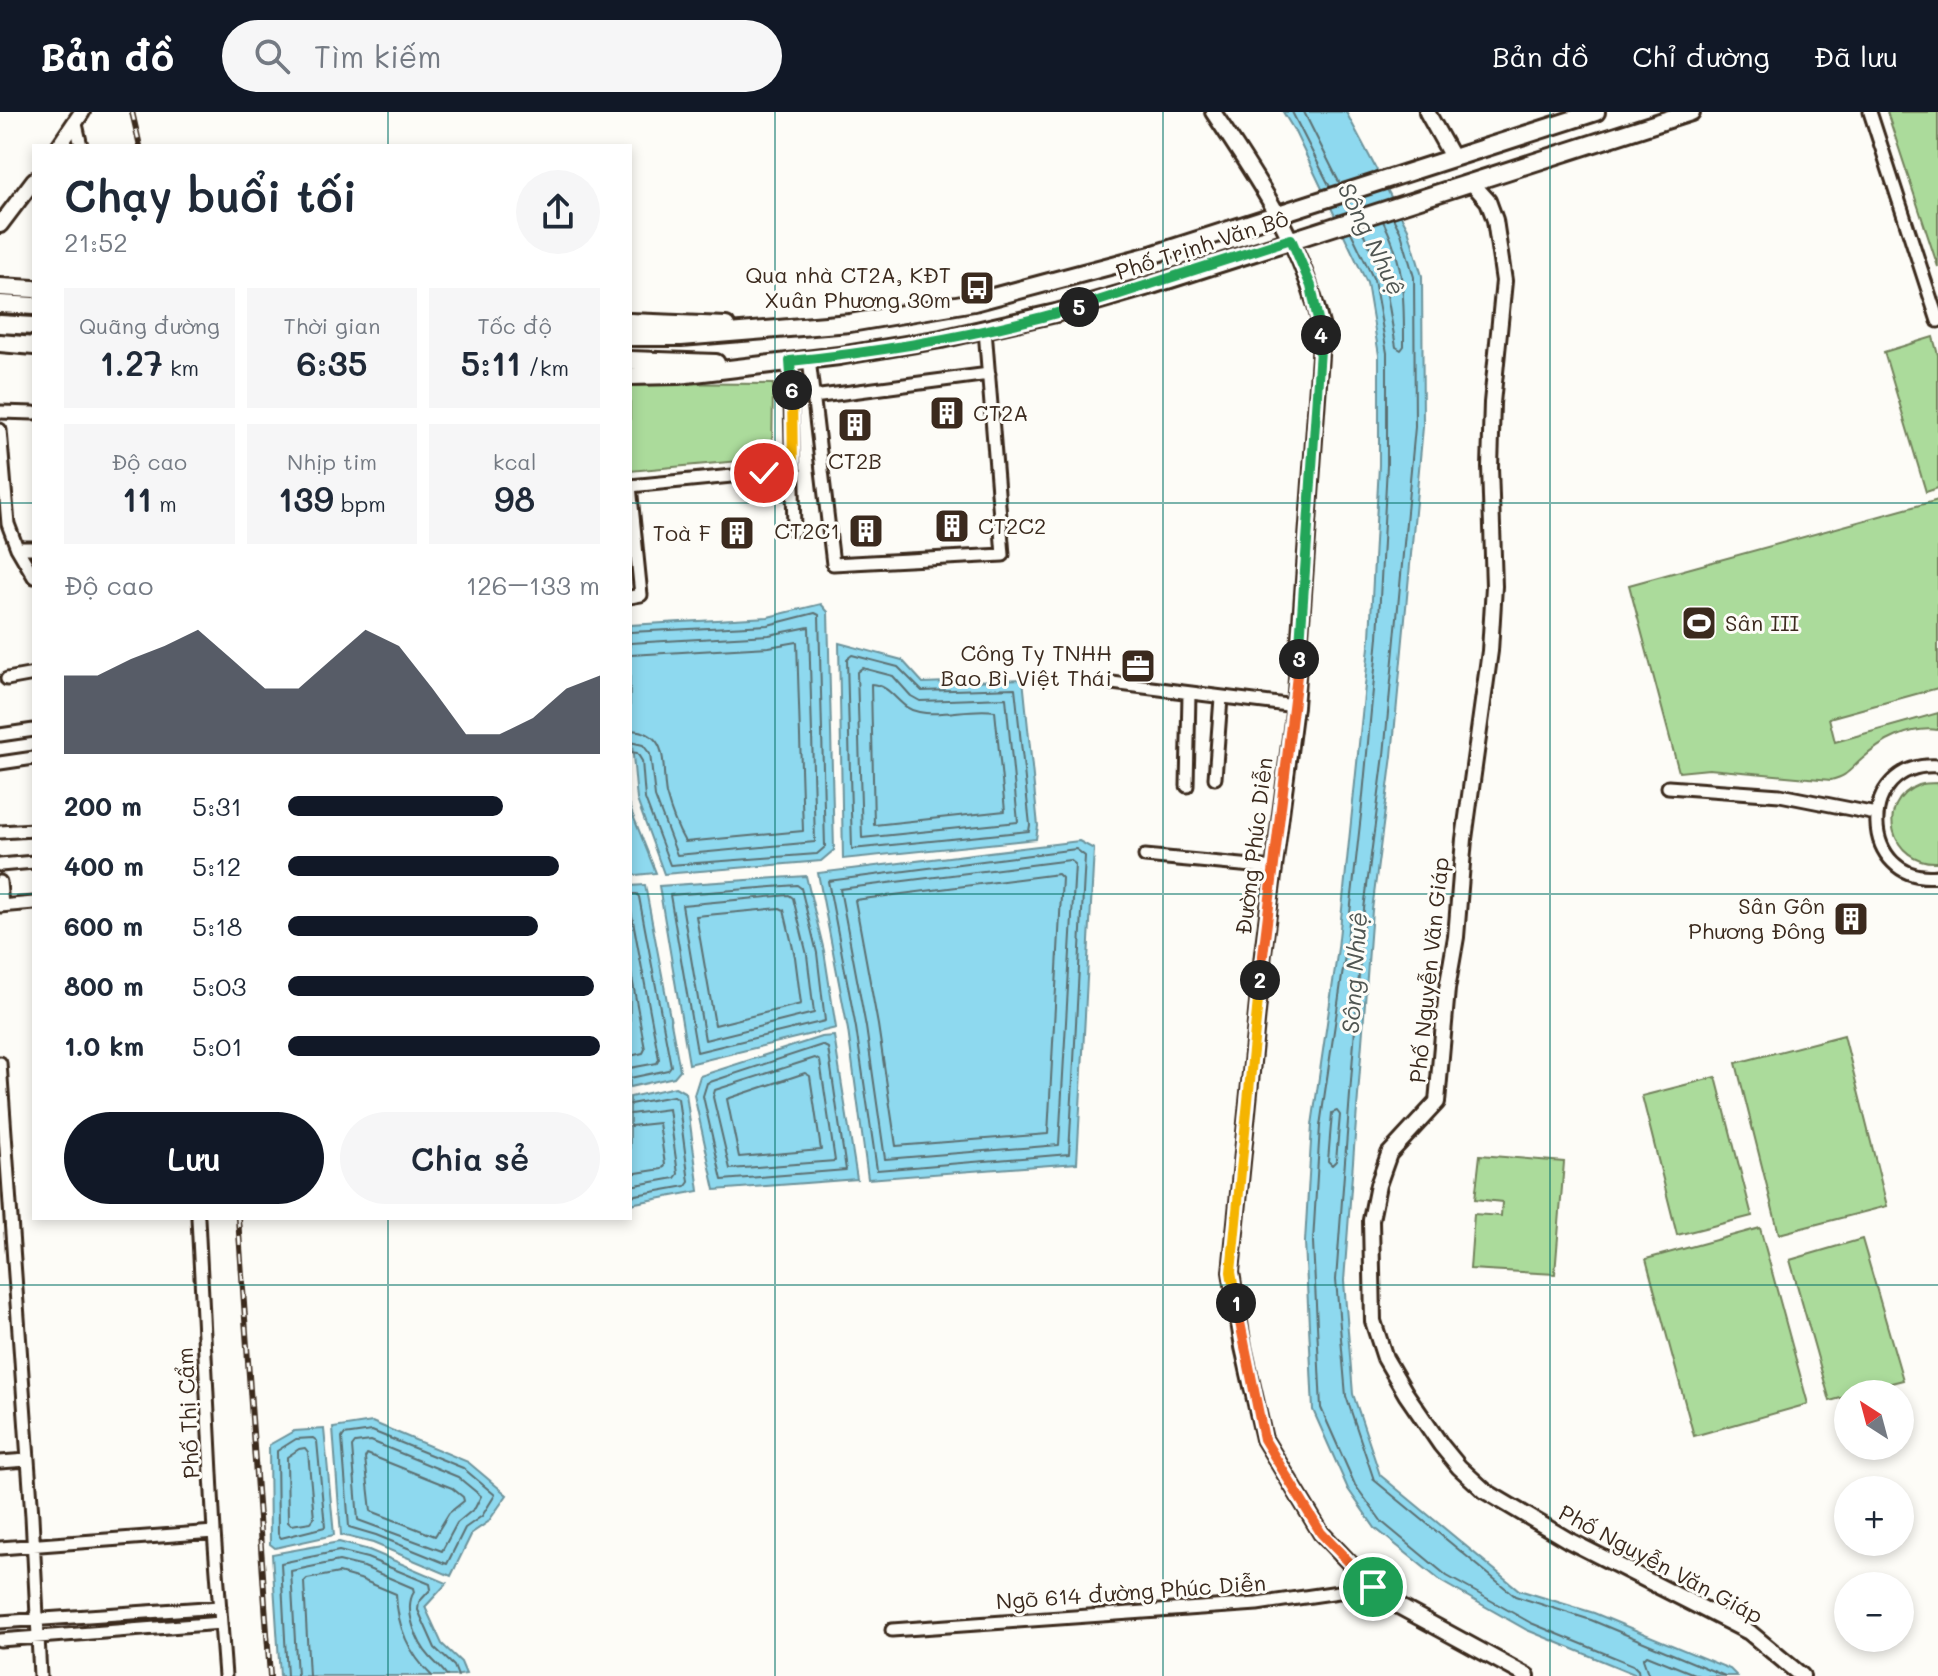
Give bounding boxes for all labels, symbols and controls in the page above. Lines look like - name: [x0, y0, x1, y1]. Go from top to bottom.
- search box: [222, 20, 782, 92]
- text: Bản đồ: [40, 31, 174, 81]
- icon: search: [250, 34, 294, 78]
- text: Tìm kiếm: [314, 36, 441, 76]
- text: Bản đồ: [1492, 38, 1588, 74]
- text: Chỉ đường: [1632, 38, 1770, 74]
- text: Đã lưu: [1814, 38, 1898, 74]
- text: Chạy buổi tối: [64, 166, 357, 223]
- button: share: [516, 170, 600, 254]
- water label: Sông Nhuệ: [1332, 177, 1413, 300]
- street label: Phố Trịnh Văn Bô: [1112, 203, 1292, 286]
- text: 21:52: [64, 225, 128, 259]
- place label: Qua nhà CT2A, KĐT Xuân Phương 30m: [745, 260, 951, 314]
- bus stop icon: Qua nhà CT2A, KĐT Xuân Phương 30m: [958, 269, 996, 307]
- pin: 5: [1059, 287, 1099, 327]
- text: 5: [1073, 292, 1085, 321]
- text: Quãng đường: [79, 311, 220, 340]
- text: Thời gian: [284, 311, 380, 340]
- text: Tốc độ: [478, 311, 552, 340]
- pin: 4: [1301, 315, 1341, 355]
- text: 4: [1314, 320, 1328, 349]
- text: 1.27: [100, 340, 163, 385]
- text: 6:35: [296, 340, 368, 385]
- text: 5:11: [460, 340, 521, 385]
- text: km: [163, 353, 199, 382]
- text: /km: [521, 353, 569, 382]
- pin: 6: [772, 370, 812, 410]
- text: 6: [785, 375, 799, 404]
- building icon: CT2A: [928, 394, 966, 432]
- place label: CT2A: [973, 398, 1028, 427]
- building icon: CT2B: [836, 406, 874, 444]
- pin: [730, 439, 798, 507]
- place label: CT2B: [828, 446, 882, 475]
- text: Độ cao: [112, 447, 187, 476]
- text: Nhịp tim: [287, 447, 377, 476]
- text: kcal: [493, 447, 537, 476]
- icon: check: [742, 451, 786, 495]
- text: 11: [122, 476, 152, 521]
- text: 139: [278, 476, 334, 521]
- text: 98: [494, 476, 535, 521]
- text: m: [152, 489, 177, 518]
- text: bpm: [334, 489, 386, 518]
- building icon: CT2C2: [933, 507, 971, 545]
- place label: CT2C2: [978, 511, 1046, 540]
- building icon: CT2C1: [847, 512, 885, 550]
- building icon: Toà F: [718, 514, 756, 552]
- place label: CT2C1: [774, 516, 840, 545]
- place label: Toà F: [653, 518, 711, 547]
- text: Độ cao: [64, 568, 153, 602]
- text: 126–133 m: [466, 568, 600, 602]
- sports icon: Sân III: [1680, 604, 1718, 642]
- place label: Sân III: [1725, 608, 1799, 637]
- place label: Công Ty TNHH Bao Bì Việt Thái: [941, 638, 1112, 692]
- pin: 3: [1279, 639, 1319, 679]
- text: 3: [1292, 644, 1306, 673]
- office icon: Công Ty TNHH Bao Bì Việt Thái: [1119, 647, 1157, 685]
- street label: Đường Phúc Diễn: [1228, 756, 1279, 936]
- text: 200 m: [64, 789, 142, 823]
- text: 5:31: [192, 789, 242, 823]
- text: 400 m: [64, 849, 144, 883]
- text: 5:12: [192, 849, 241, 883]
- street label: Phố Nguyễn Văn Giáp: [1402, 856, 1455, 1084]
- place label: Sân Gôn Phương Đông: [1688, 891, 1825, 945]
- building icon: Sân Gôn Phương Đông: [1832, 900, 1870, 938]
- text: 600 m: [64, 909, 143, 943]
- text: 5:18: [192, 909, 243, 943]
- water label: Sông Nhuệ: [1334, 911, 1373, 1035]
- pin: 2: [1240, 960, 1280, 1000]
- text: 2: [1254, 965, 1266, 994]
- text: 800 m: [64, 969, 144, 1003]
- text: 5:03: [192, 969, 247, 1003]
- text: 1.0 km: [64, 1029, 144, 1063]
- text: 5:01: [192, 1029, 243, 1063]
- button: Lưu: [64, 1112, 324, 1204]
- button: Chia sẻ: [340, 1112, 600, 1204]
- pin: 1: [1216, 1283, 1256, 1323]
- text: 1: [1231, 1288, 1241, 1317]
- street label: Phố Thị Cẩm: [170, 1347, 205, 1479]
- north arrow: [1834, 1380, 1914, 1460]
- map controls: [1834, 1380, 1914, 1652]
- button: +: [1834, 1476, 1914, 1556]
- street label: Phố Nguyễn Văn Giáp: [1554, 1497, 1768, 1630]
- pin: [1339, 1553, 1407, 1621]
- icon: arrive: [1351, 1565, 1395, 1609]
- street label: Ngõ 614 đường Phúc Diễn: [995, 1568, 1267, 1615]
- button: −: [1834, 1572, 1914, 1652]

